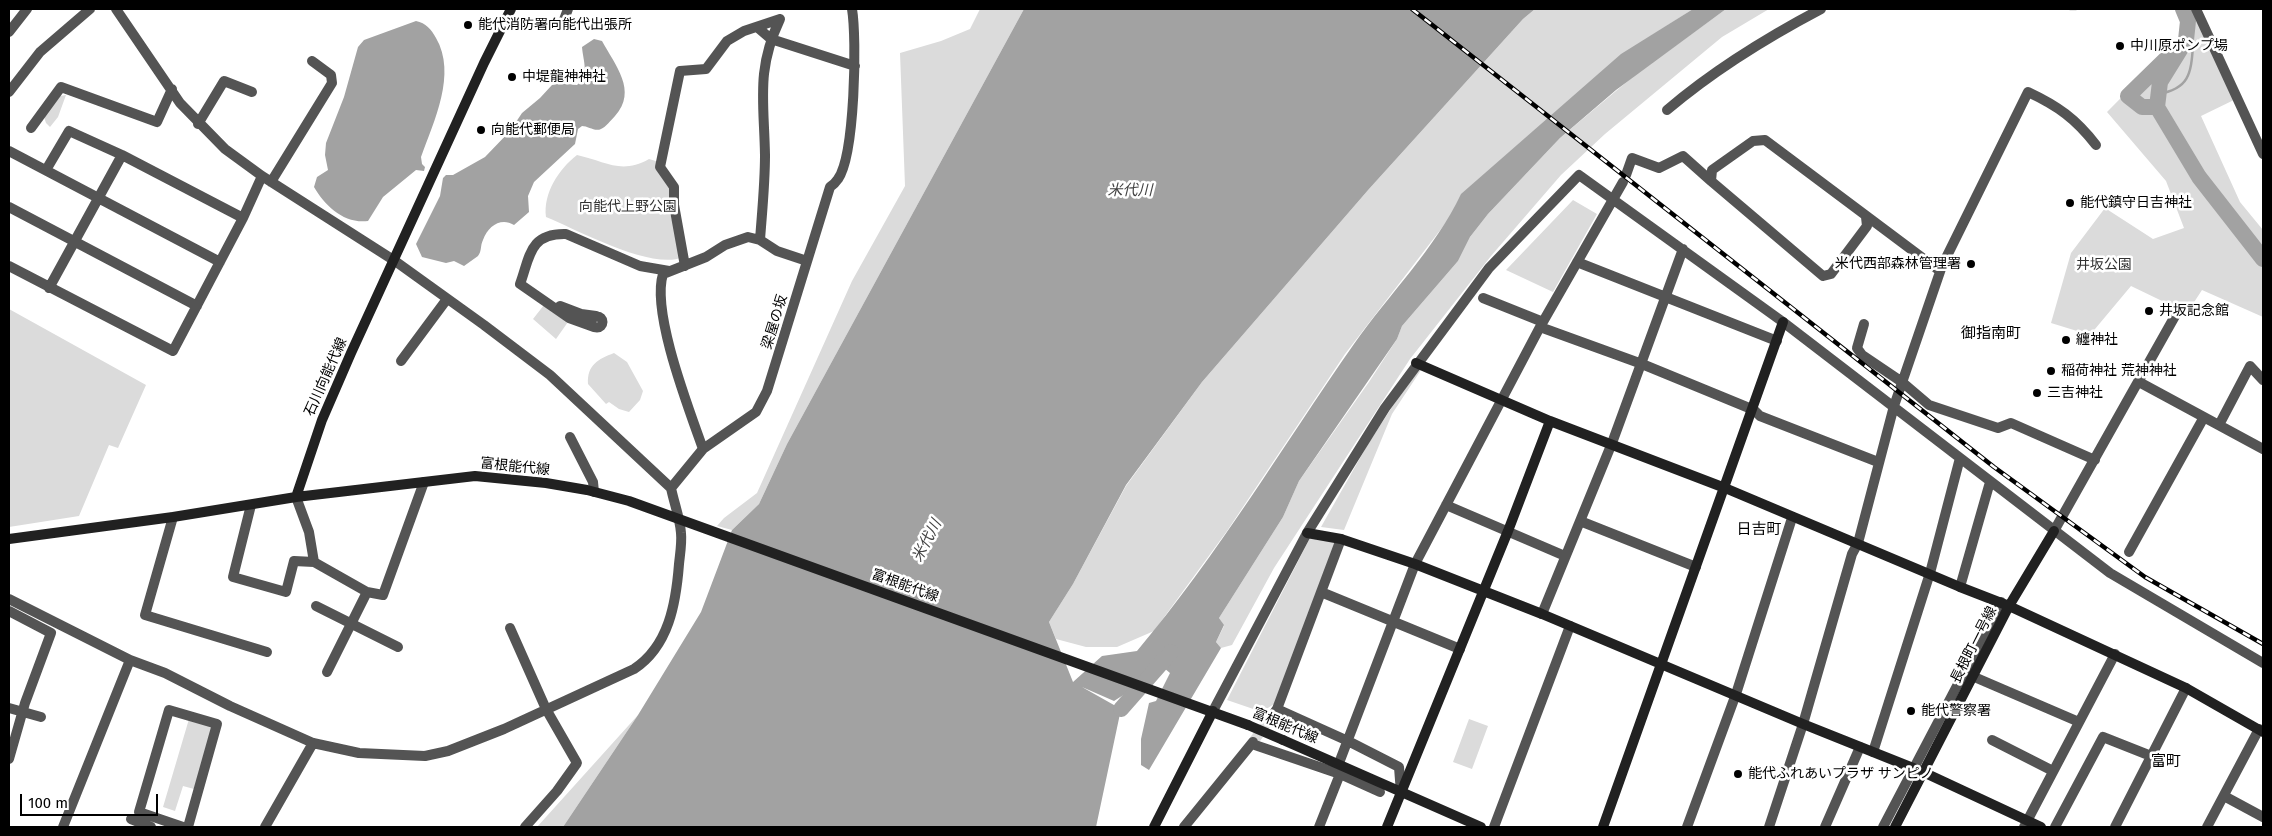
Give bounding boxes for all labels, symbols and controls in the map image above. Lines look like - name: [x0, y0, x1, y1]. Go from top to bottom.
- place label: 能代消防署向能代出張所: [478, 17, 632, 33]
- marker: 能代消防署向能代出張所: [462, 19, 474, 31]
- place label: 中川原ポンプ場: [2130, 38, 2228, 54]
- marker: 中川原ポンプ場: [2114, 40, 2126, 52]
- place label: 中堤龍神神社: [522, 69, 606, 85]
- marker: 中堤龍神神社: [506, 71, 518, 83]
- place label: 向能代郵便局: [491, 122, 575, 138]
- marker: 向能代郵便局: [475, 124, 487, 136]
- water label: 米代川: [1108, 182, 1152, 200]
- place label: 能代鎮守日吉神社: [2080, 195, 2192, 211]
- marker: 能代鎮守日吉神社: [2064, 197, 2076, 209]
- park label: 向能代上野公園: [579, 199, 677, 215]
- place label: 米代西部森林管理署: [1835, 256, 1961, 272]
- park label: 井坂公園: [2076, 257, 2132, 273]
- marker: 米代西部森林管理署: [1965, 258, 1977, 270]
- street label: 梁屋の坂: [759, 293, 791, 351]
- place label: 井坂記念館: [2159, 303, 2229, 319]
- marker: 井坂記念館: [2143, 305, 2155, 317]
- district label: 御指南町: [1961, 325, 2021, 343]
- place label: 纏神社: [2076, 332, 2118, 348]
- marker: 纏神社: [2060, 334, 2072, 346]
- street label: 石川向能代線: [301, 335, 351, 419]
- place label: 稲荷神社 荒神神社: [2061, 363, 2177, 379]
- marker: 稲荷神社 荒神神社: [2045, 365, 2057, 377]
- place label: 三吉神社: [2047, 385, 2103, 401]
- marker: 三吉神社: [2031, 387, 2043, 399]
- street label: 富根能代線: [479, 455, 551, 479]
- water label: 米代川: [908, 517, 946, 565]
- district label: 日吉町: [1737, 521, 1781, 539]
- street label: 富根能代線: [869, 566, 941, 606]
- street label: 長根町一号線: [1947, 604, 2001, 686]
- place label: 能代警察署: [1921, 703, 1991, 719]
- street label: 富根能代線: [1250, 705, 1320, 747]
- marker: 能代警察署: [1905, 705, 1917, 717]
- district label: 富町: [2151, 753, 2181, 771]
- place label: 能代ふれあいプラザ サンピノ: [1748, 766, 1934, 782]
- marker: 能代ふれあいプラザ サンピノ: [1732, 768, 1744, 780]
- scale bar: [22, 784, 160, 816]
- text: 100 m: [28, 794, 68, 812]

